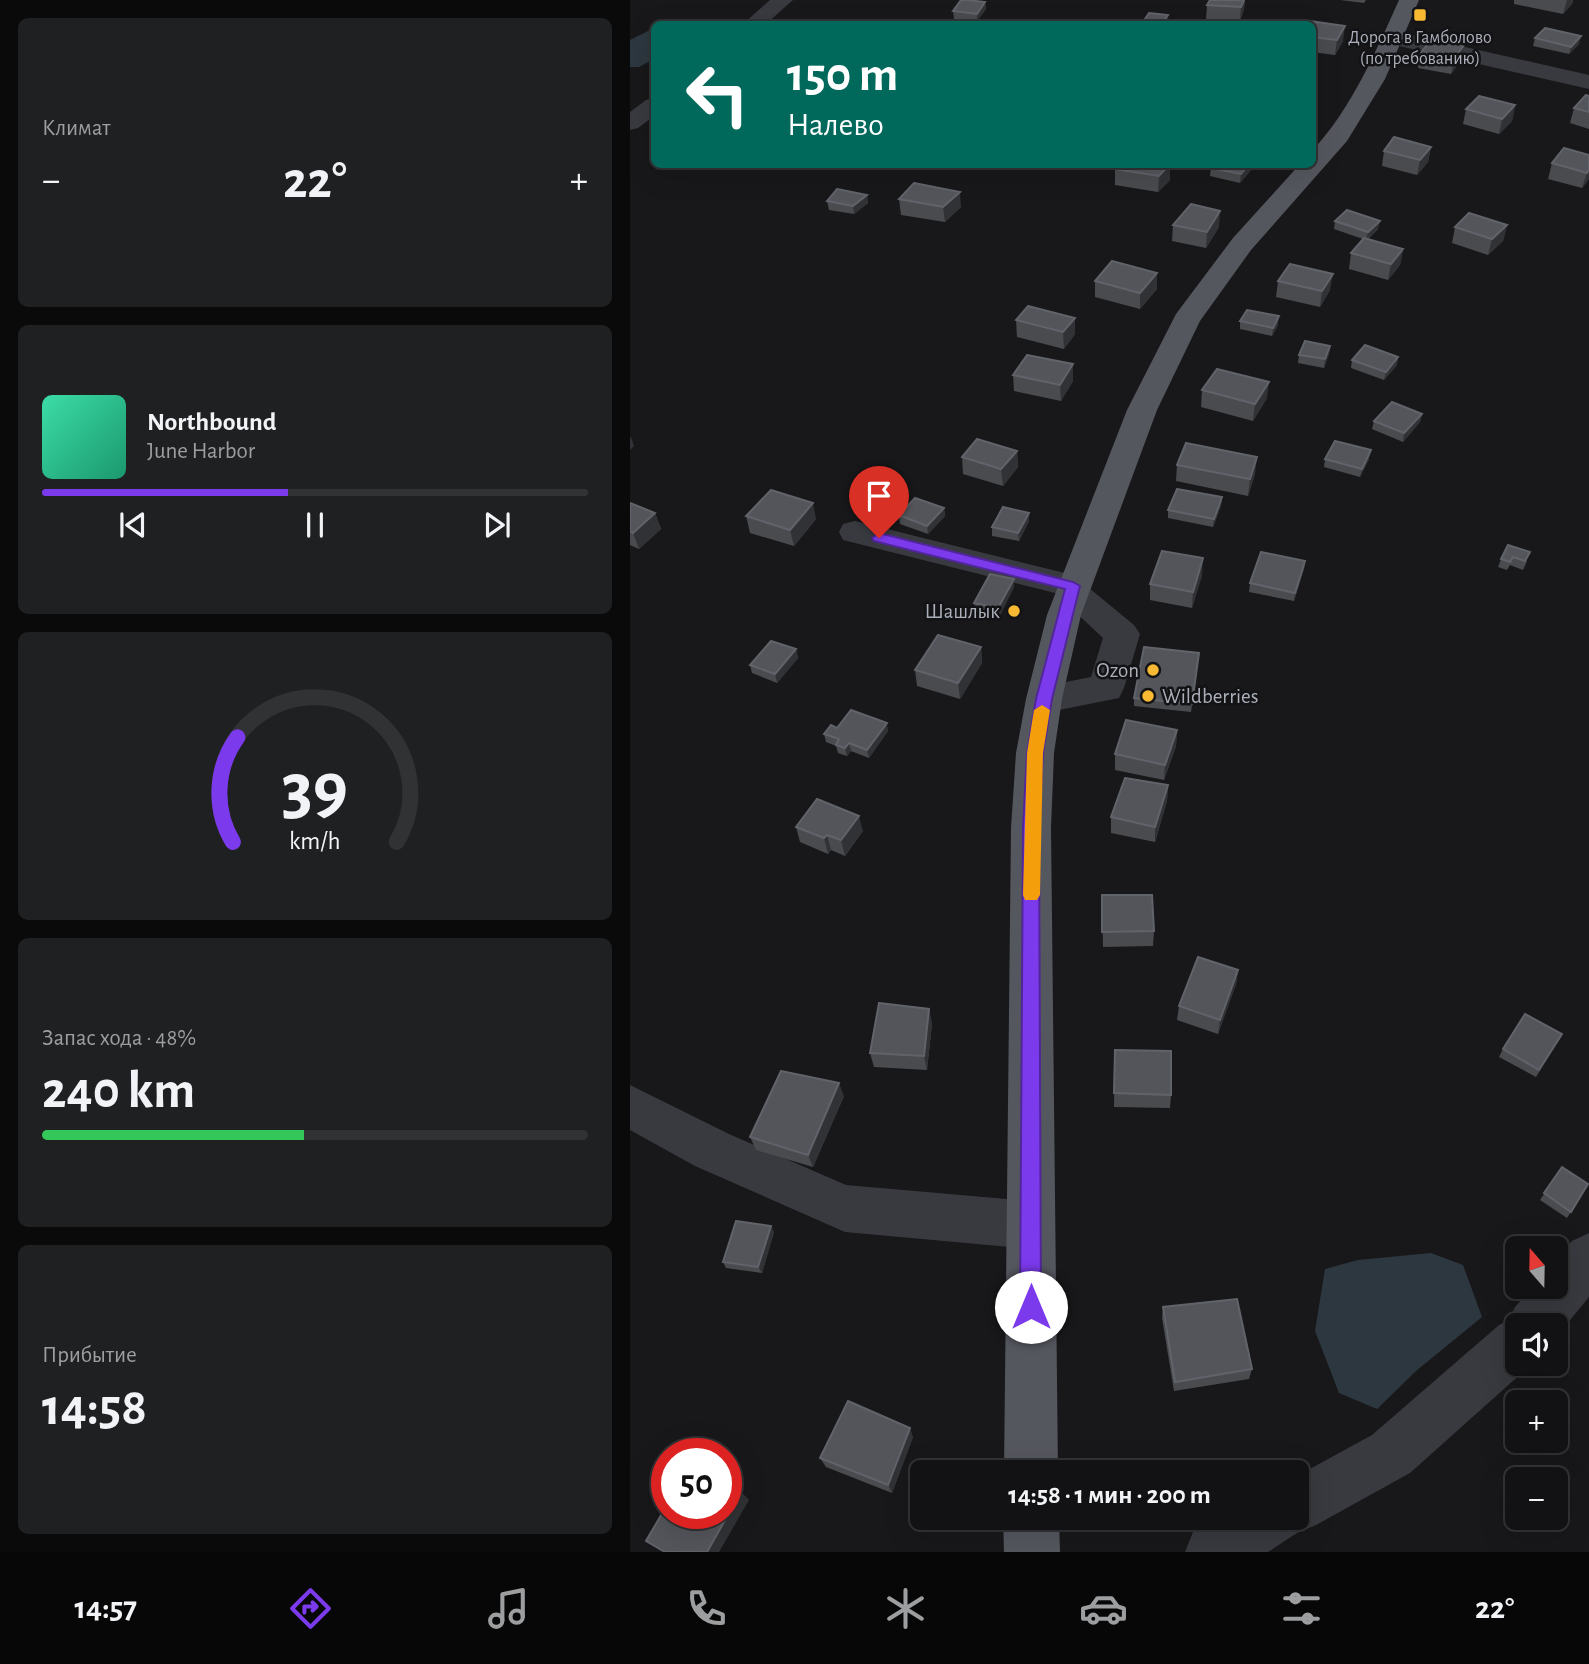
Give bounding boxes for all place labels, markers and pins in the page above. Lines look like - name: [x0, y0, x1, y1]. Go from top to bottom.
- marker: Дорога в Гамболово (по требованию): [1412, 7, 1428, 23]
- place label: Дорога в Гамболово (по требованию): [1348, 28, 1492, 68]
- pin: [849, 466, 909, 538]
- place label: Шашлык: [925, 601, 1000, 622]
- marker: Шашлык: [1006, 603, 1022, 619]
- place label: Ozon: [1096, 660, 1139, 681]
- marker: Ozon: [1145, 662, 1161, 678]
- place label: Wildberries: [1162, 686, 1258, 707]
- marker: Wildberries: [1140, 688, 1156, 704]

